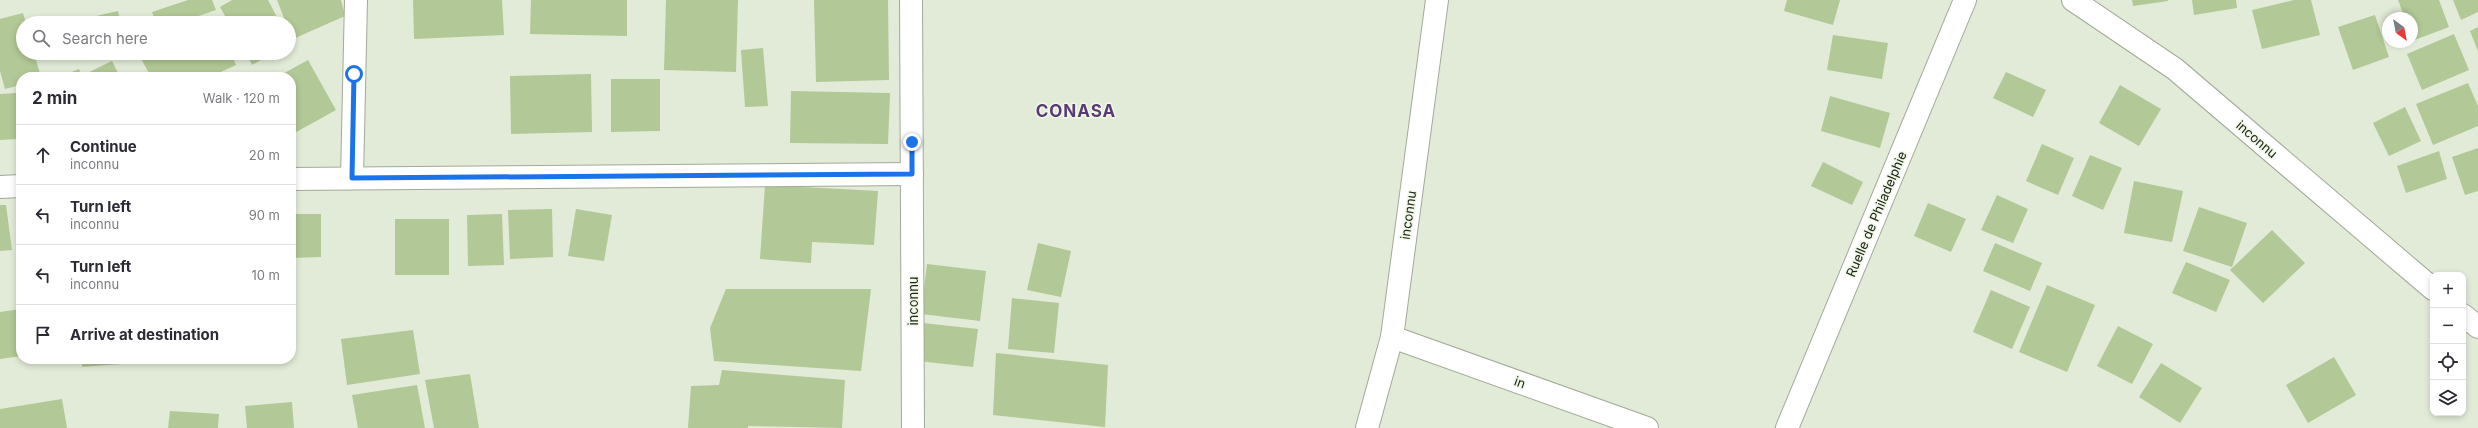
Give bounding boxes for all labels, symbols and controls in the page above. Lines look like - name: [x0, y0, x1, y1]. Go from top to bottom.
- north arrow: [2382, 12, 2418, 48]
- search box: [16, 16, 296, 60]
- icon: search: [30, 27, 52, 49]
- text: Search here: [62, 29, 148, 48]
- route start: [345, 65, 363, 83]
- text: 2 min: [32, 88, 77, 108]
- text: Walk · 120 m: [203, 90, 280, 106]
- district label: CONASA: [1036, 101, 1116, 121]
- street label: inconnu: [2233, 117, 2281, 161]
- route end: [903, 133, 921, 151]
- text: Continue: [70, 137, 137, 156]
- icon: ahead: [32, 144, 54, 166]
- text: 20 m: [249, 147, 280, 163]
- street label: Ruelle de Philadelphie: [1842, 149, 1910, 279]
- text: inconnu: [70, 156, 119, 172]
- street label: inconnu: [1397, 190, 1419, 240]
- text: Turn left: [70, 197, 131, 216]
- icon: left: [32, 204, 54, 226]
- text: 90 m: [249, 207, 280, 223]
- text: inconnu: [70, 216, 119, 232]
- text: Turn left: [70, 257, 131, 276]
- icon: left: [32, 264, 54, 286]
- text: 10 m: [251, 267, 280, 283]
- map controls: [2430, 272, 2466, 416]
- button: +: [2430, 272, 2466, 308]
- text: inconnu: [70, 276, 119, 292]
- street label: inconnu: [905, 276, 921, 326]
- button: −: [2430, 308, 2466, 344]
- icon: arrive: [32, 324, 54, 346]
- text: Arrive at destination: [70, 325, 219, 344]
- button: locate: [2430, 344, 2466, 380]
- street label: in: [1512, 373, 1528, 391]
- button: layers: [2430, 380, 2466, 416]

